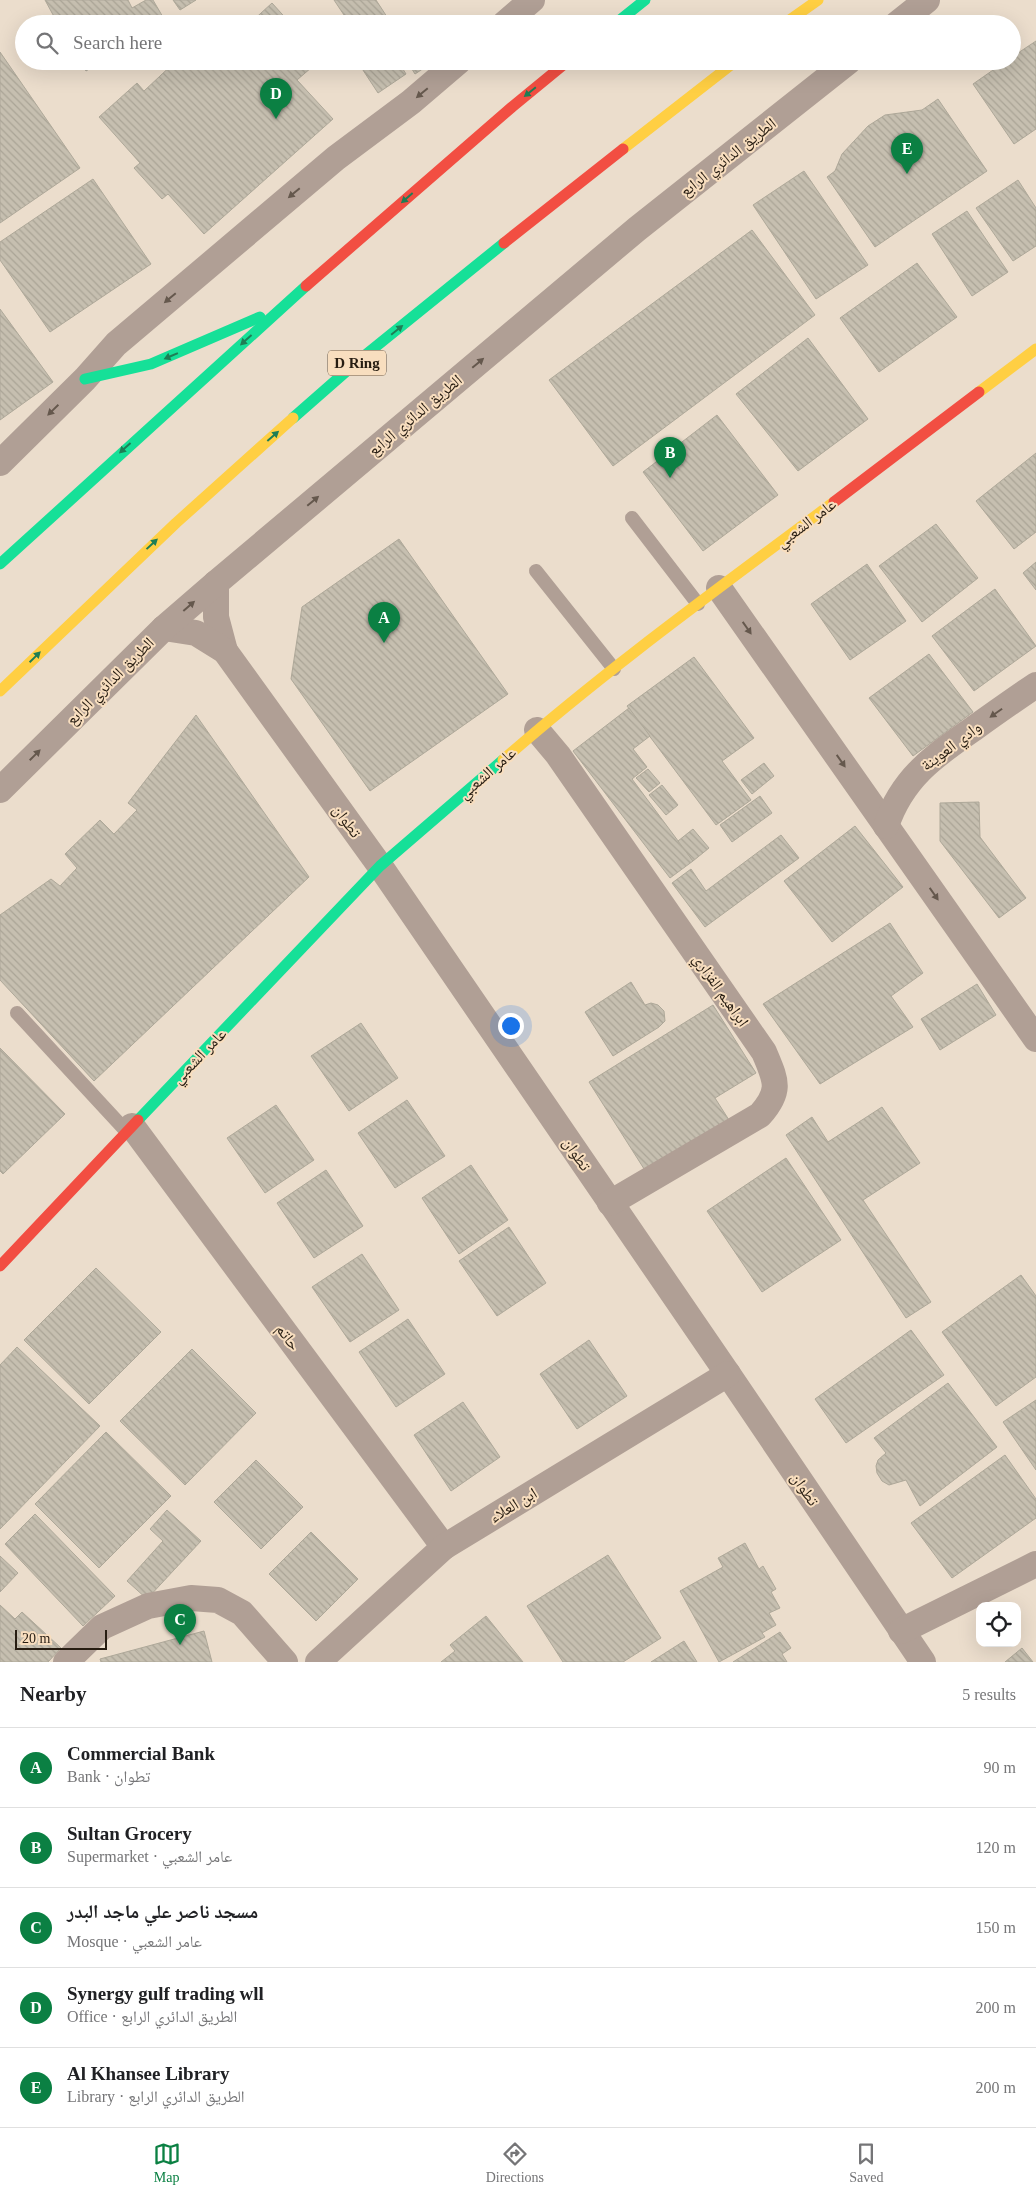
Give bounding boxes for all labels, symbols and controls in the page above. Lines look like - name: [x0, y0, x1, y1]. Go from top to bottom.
- search box: [15, 15, 1021, 70]
- icon: search: [33, 29, 61, 57]
- text: Search here: [73, 32, 162, 53]
- pin: D: [260, 78, 292, 119]
- one-way arrow: [524, 86, 537, 97]
- one-way arrow: [416, 87, 429, 98]
- street label: الطريق الدائري الرابع: [677, 114, 782, 203]
- pin: E: [891, 133, 923, 174]
- one-way arrow: [289, 187, 301, 199]
- one-way arrow: [402, 192, 414, 204]
- one-way arrow: [165, 292, 177, 304]
- one-way arrow: [390, 325, 403, 336]
- one-way arrow: [240, 334, 252, 346]
- road number: D Ring: [328, 350, 386, 376]
- one-way arrow: [164, 352, 178, 360]
- one-way arrow: [471, 357, 484, 368]
- street label: الطريق الدائري الرابع: [365, 371, 468, 462]
- one-way arrow: [47, 404, 59, 416]
- one-way arrow: [267, 430, 279, 442]
- pin: B: [654, 437, 686, 478]
- one-way arrow: [118, 443, 131, 454]
- street label: عامر الشعبي: [773, 495, 842, 554]
- one-way arrow: [307, 496, 319, 507]
- one-way arrow: [145, 538, 157, 550]
- one-way arrow: [183, 600, 195, 612]
- pin: A: [368, 602, 400, 643]
- one-way arrow: [742, 621, 752, 635]
- street label: الطريق الدائري الرابع: [63, 634, 160, 731]
- one-way arrow: [29, 651, 41, 663]
- one-way arrow: [989, 708, 1003, 718]
- street label: وادي العوينة: [918, 718, 987, 777]
- street label: عامر الشعبي: [455, 744, 522, 805]
- one-way arrow: [28, 750, 40, 762]
- one-way arrow: [835, 754, 846, 767]
- street label: تطوان: [328, 801, 365, 842]
- one-way arrow: [929, 887, 939, 901]
- street label: ابراهيم الفزاري: [686, 950, 752, 1032]
- your location: [498, 1013, 524, 1039]
- street label: عامر الشعبي: [169, 1025, 232, 1090]
- street label: تطوان: [558, 1134, 594, 1175]
- street label: حاتم: [271, 1321, 303, 1355]
- street label: تطوان: [786, 1469, 822, 1510]
- street label: ابن العلاء: [486, 1484, 541, 1527]
- map controls: [976, 1602, 1021, 1647]
- button: locate: [976, 1602, 1021, 1647]
- pin: C: [164, 1604, 196, 1645]
- scale bar: [15, 1627, 108, 1650]
- text: 20 m: [22, 1631, 50, 1646]
- text: Nearby: [20, 1682, 87, 1706]
- text: 5 results: [962, 1686, 1016, 1703]
- text: Commercial Bank: [67, 1743, 215, 1764]
- text: A: [30, 1759, 42, 1776]
- text: 90 m: [984, 1759, 1016, 1776]
- text: Bank · تطوان: [67, 1768, 150, 1785]
- text: Sultan Grocery: [67, 1823, 192, 1844]
- text: B: [31, 1839, 41, 1856]
- text: 120 m: [976, 1839, 1016, 1856]
- text: Supermarket · عامر الشعبي: [67, 1848, 232, 1865]
- text: مسجد ناصر علي ماجد البدر: [67, 1901, 258, 1922]
- text: C: [30, 1919, 42, 1936]
- text: 150 m: [976, 1919, 1016, 1936]
- text: Mosque · عامر الشعبي: [67, 1933, 202, 1950]
- text: Synergy gulf trading wll: [67, 1983, 264, 2004]
- text: D: [30, 1999, 42, 2016]
- text: 200 m: [976, 1999, 1016, 2016]
- text: Office · الطريق الدائري الرابع: [67, 2008, 237, 2025]
- text: Al Khansee Library: [67, 2063, 230, 2084]
- text: E: [31, 2079, 41, 2096]
- text: 200 m: [976, 2079, 1016, 2096]
- text: Library · الطريق الدائري الرابع: [67, 2088, 245, 2105]
- tab: Map: [153, 2140, 181, 2186]
- tab: Directions: [486, 2140, 544, 2186]
- tab: Saved: [849, 2140, 883, 2186]

